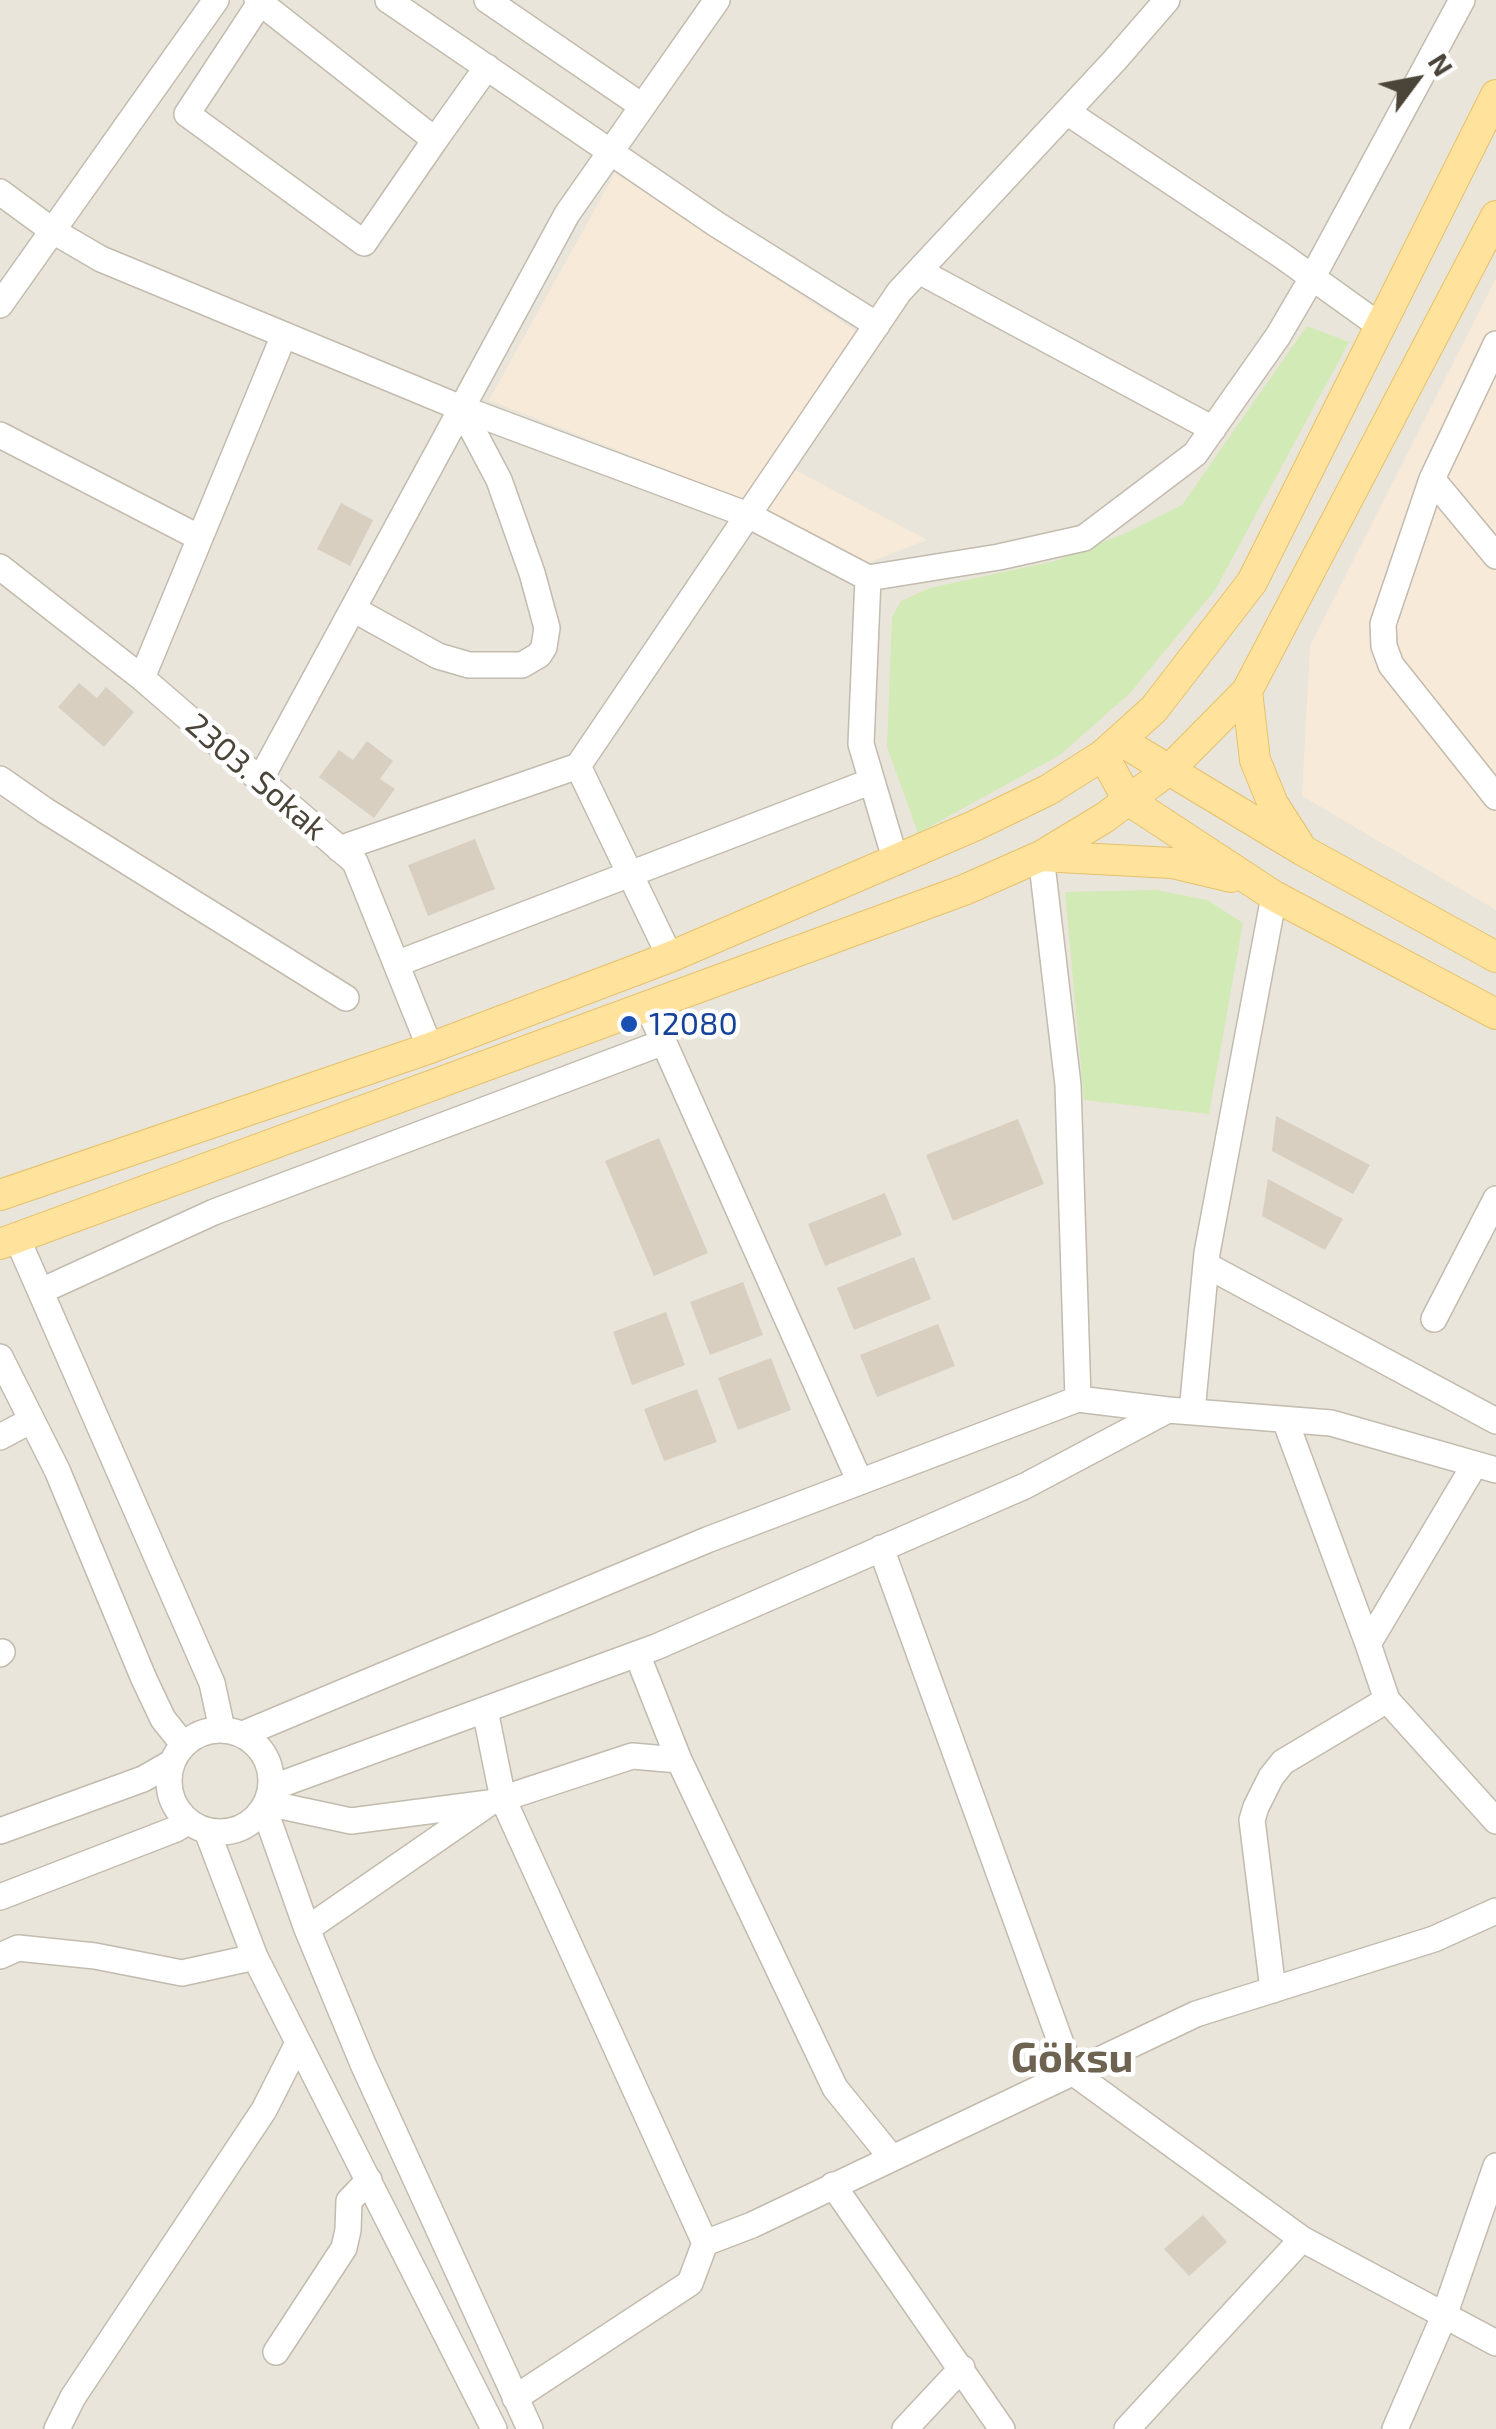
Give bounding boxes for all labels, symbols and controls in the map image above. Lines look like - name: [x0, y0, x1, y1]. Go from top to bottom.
- north arrow: [1366, 30, 1466, 130]
- text: N: [1422, 47, 1461, 82]
- street label: 2303. Sokak: [178, 706, 334, 848]
- place label: 12080: [649, 1005, 738, 1043]
- marker: 12080: [618, 1013, 640, 1035]
- district label: Göksu: [1011, 2033, 1133, 2083]

